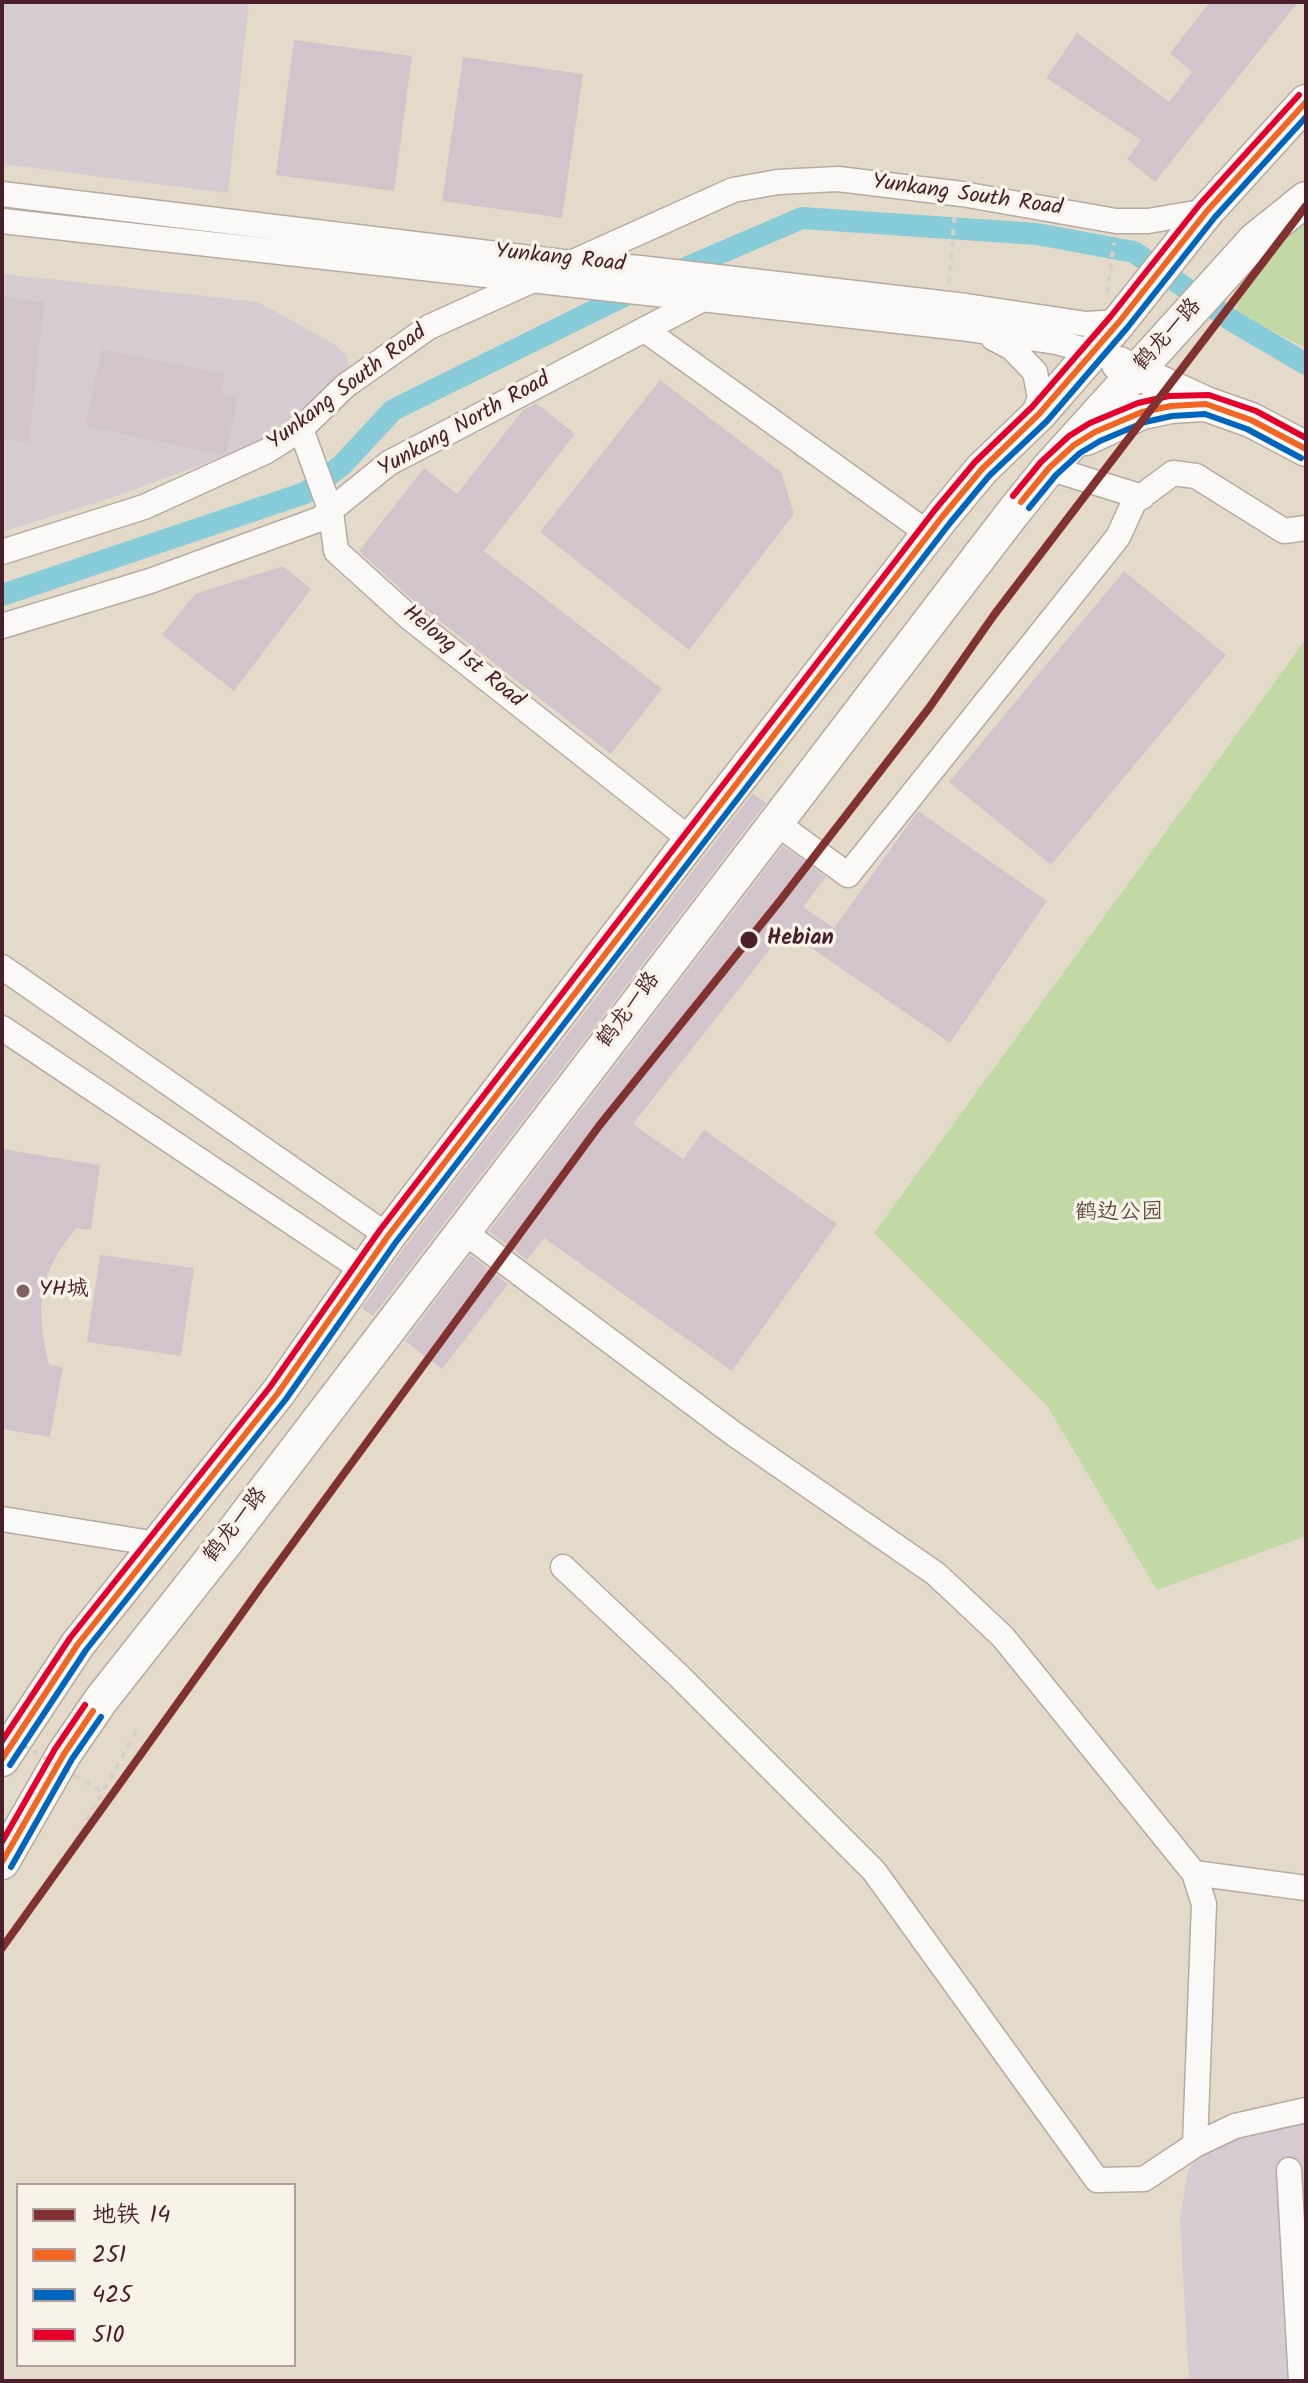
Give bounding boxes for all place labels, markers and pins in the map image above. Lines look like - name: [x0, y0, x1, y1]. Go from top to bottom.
- place label: Hebian: [767, 927, 834, 953]
- marker: Hebian: [738, 929, 760, 951]
- place label: YH城: [39, 1278, 88, 1304]
- marker: YH城: [14, 1282, 32, 1300]

